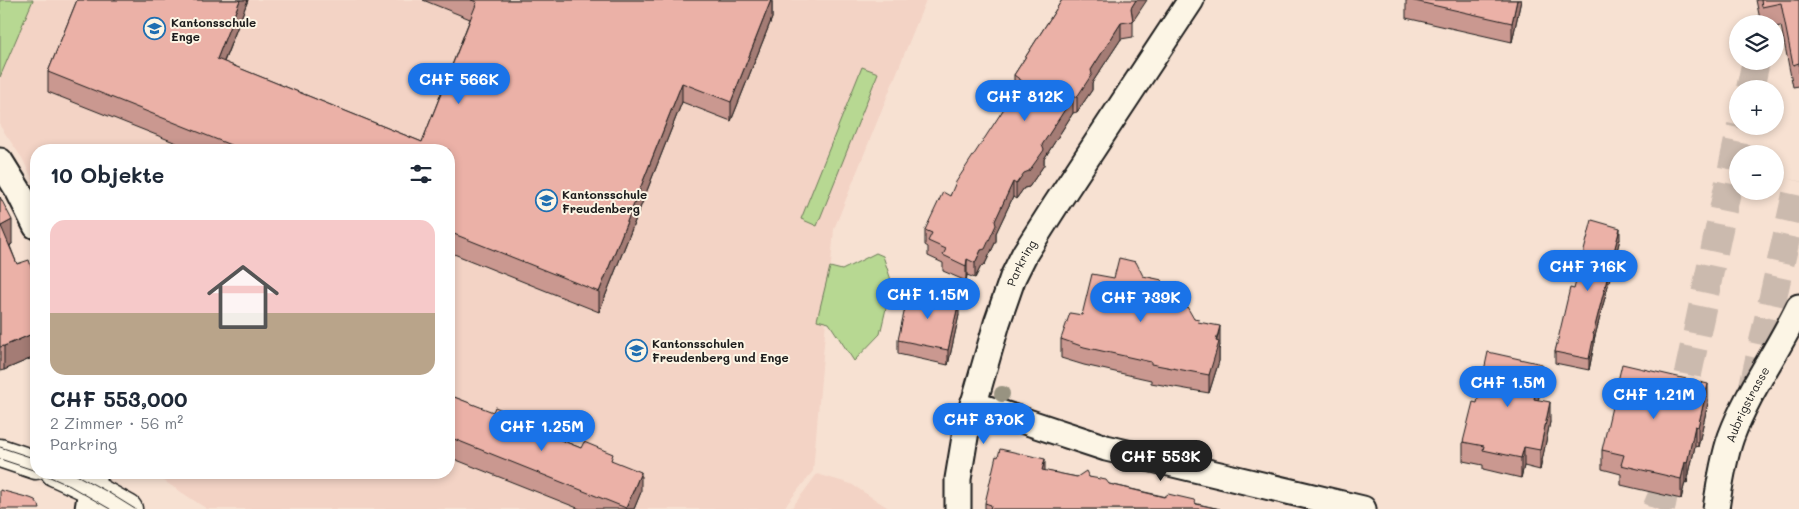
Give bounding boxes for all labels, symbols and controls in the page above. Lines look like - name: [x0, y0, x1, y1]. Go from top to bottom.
- place label: Kantonsschule Enge: [171, 14, 256, 44]
- map controls: [1729, 15, 1784, 200]
- button: layers: [1729, 15, 1784, 70]
- school or university icon: Kantonsschule Enge: [143, 17, 167, 41]
- pin: CHF 566K: [407, 62, 511, 105]
- text: CHF 566K: [419, 68, 499, 89]
- pin: CHF 812K: [973, 80, 1077, 122]
- button: +: [1729, 80, 1784, 135]
- text: CHF 812K: [986, 85, 1064, 106]
- button: −: [1729, 145, 1784, 200]
- icon: filters: [407, 160, 435, 188]
- text: 10 Objekte: [50, 161, 164, 188]
- place label: Kantonsschule Freudenberg: [562, 186, 647, 216]
- school or university icon: Kantonsschule Freudenberg: [534, 189, 558, 213]
- street label: Parkring: [1002, 236, 1040, 288]
- pin: CHF 716K: [1536, 250, 1640, 292]
- icon: home: [198, 252, 288, 342]
- text: CHF 716K: [1550, 255, 1626, 276]
- pin: CHF 1.15M: [871, 278, 985, 320]
- pin: CHF 739K: [1089, 280, 1193, 323]
- text: CHF 1.15M: [887, 283, 969, 304]
- text: CHF 739K: [1101, 286, 1181, 307]
- place label: Kantonsschulen Freudenberg und Enge: [652, 335, 789, 365]
- school or university icon: Kantonsschulen Freudenberg und Enge: [624, 338, 648, 362]
- street label: Aubrigstrasse: [1722, 363, 1773, 444]
- pin: CHF 1.5M: [1456, 366, 1560, 408]
- text: CHF 1.5M: [1470, 371, 1546, 392]
- pin: CHF 1.21M: [1597, 378, 1711, 420]
- text: CHF 1.21M: [1613, 383, 1695, 404]
- text: CHF 553,000: [50, 385, 188, 412]
- pin: CHF 870K: [932, 402, 1036, 445]
- text: CHF 870K: [944, 408, 1024, 429]
- pin: CHF 1.25M: [485, 410, 599, 452]
- text: 2 Zimmer · 56 m²: [50, 412, 183, 433]
- text: CHF 1.25M: [500, 415, 584, 436]
- text: Parkring: [50, 433, 117, 454]
- pin: CHF 553K: [1109, 440, 1213, 482]
- text: CHF 553K: [1121, 445, 1201, 466]

